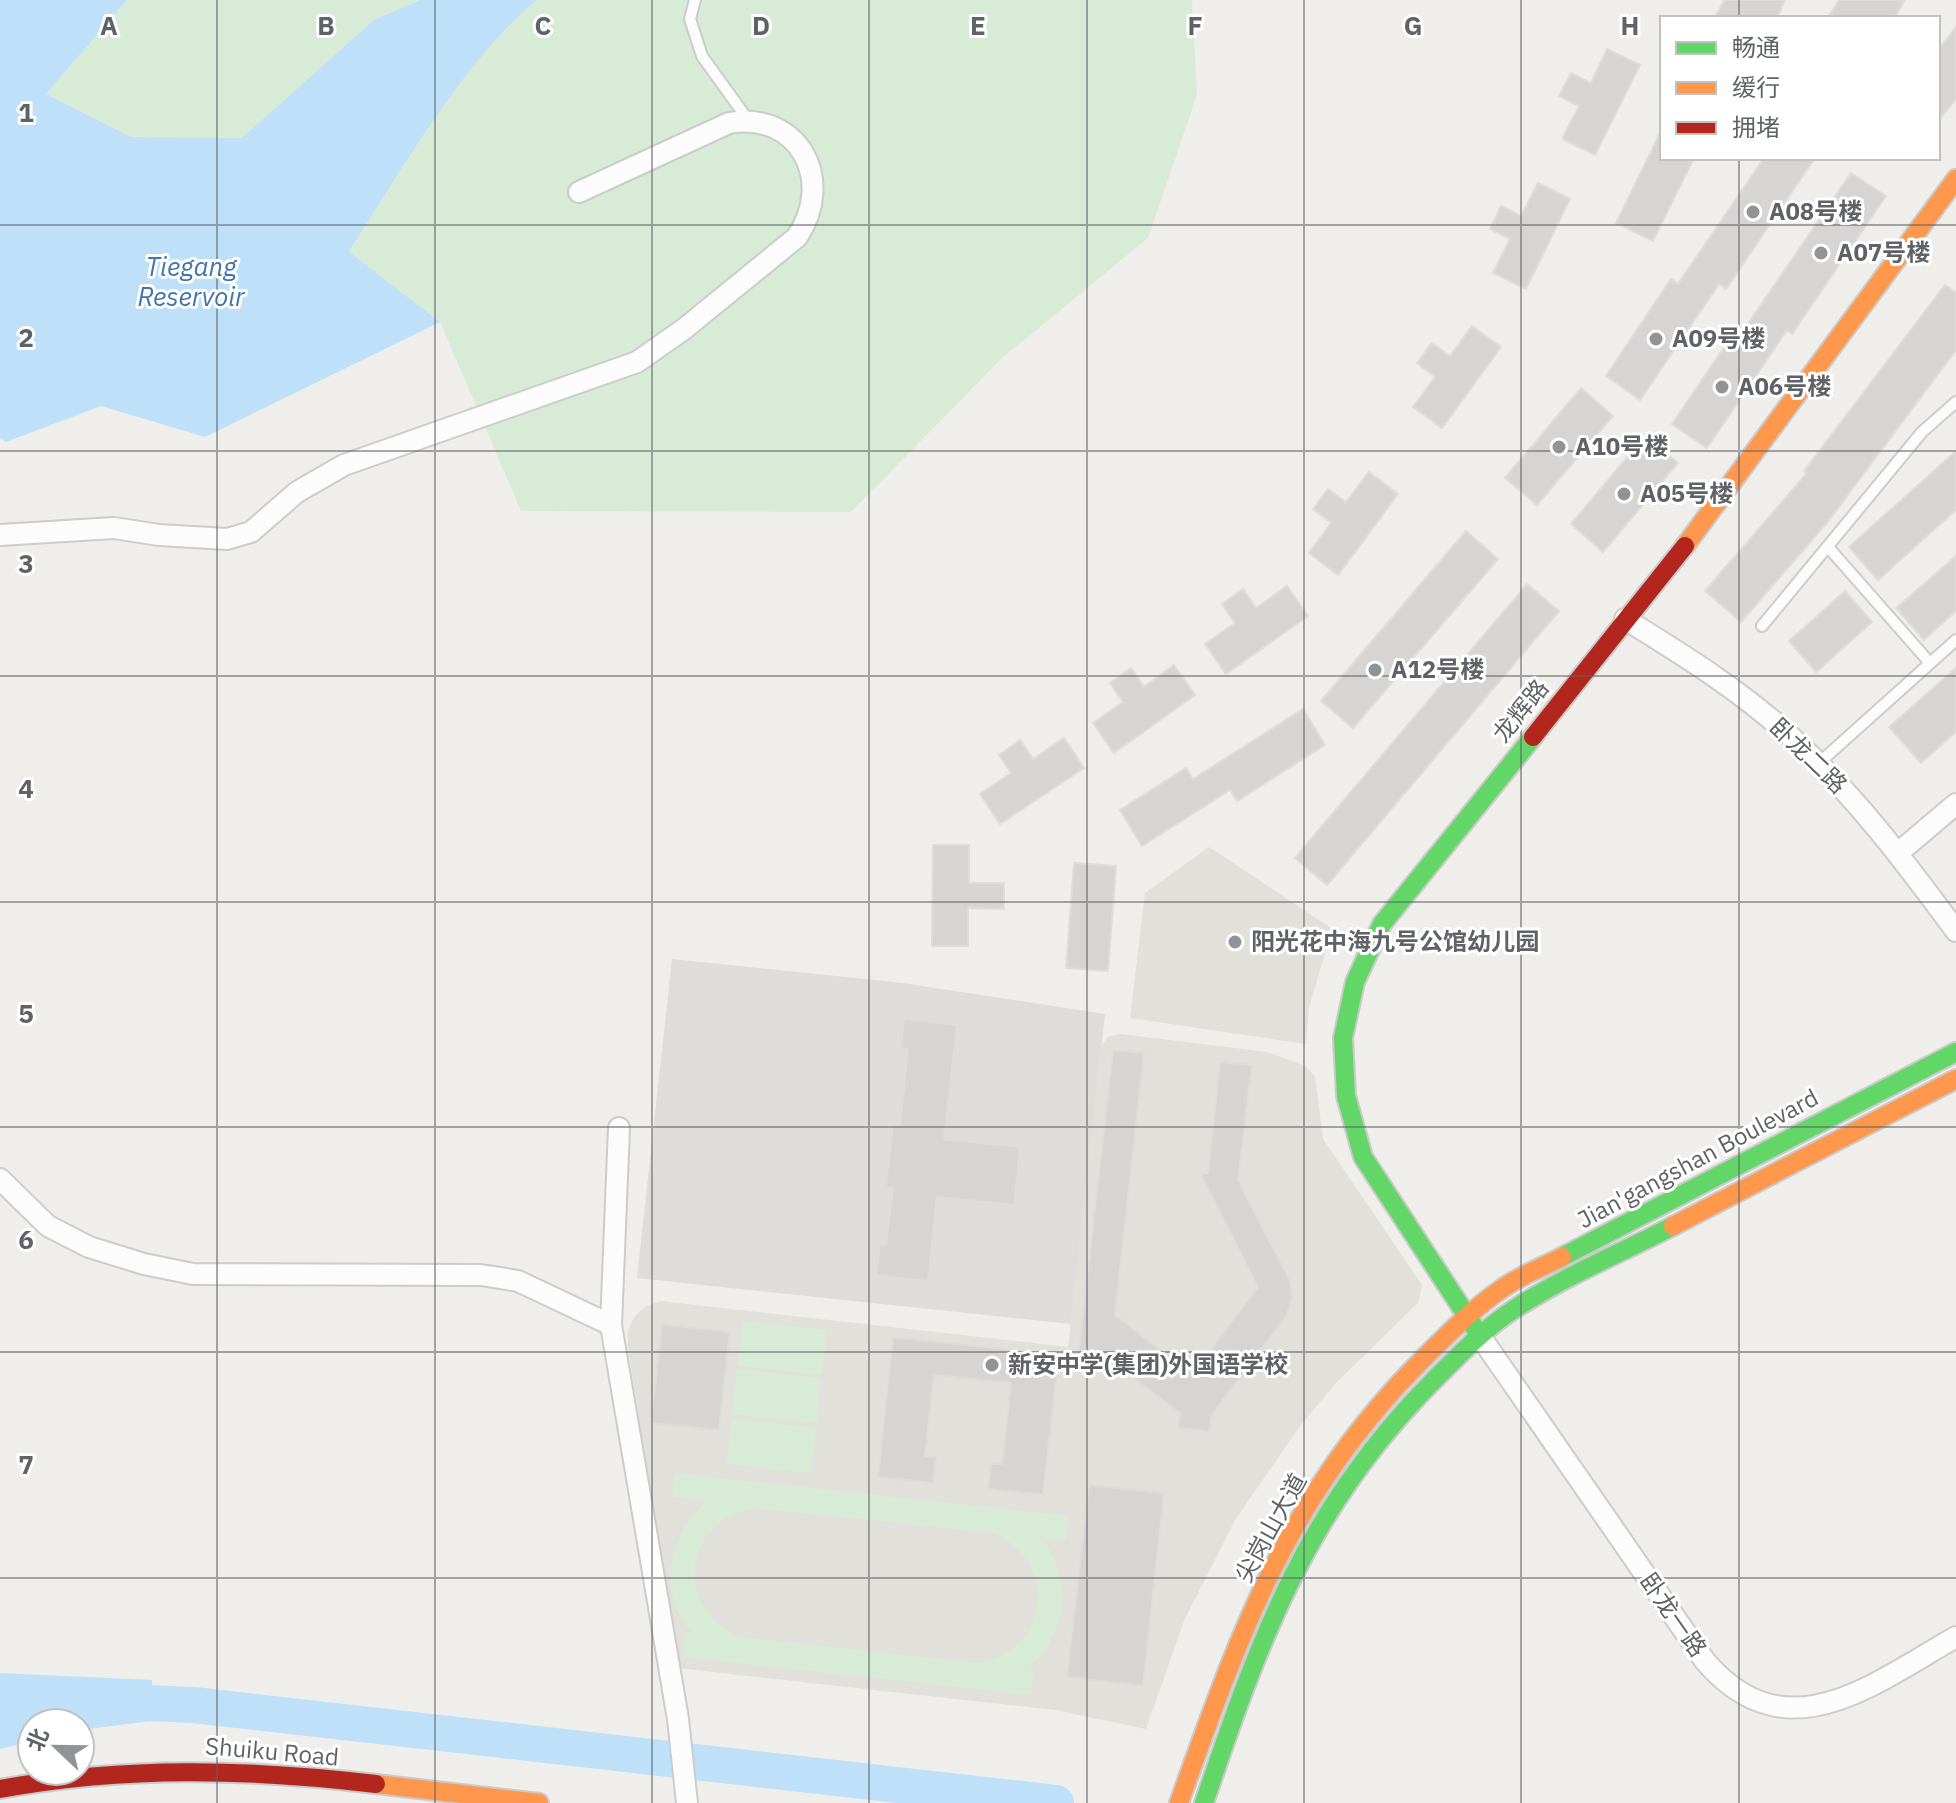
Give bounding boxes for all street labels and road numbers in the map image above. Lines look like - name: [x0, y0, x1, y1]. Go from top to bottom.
- street label: 龙辉路: [1485, 672, 1555, 748]
- street label: 卧龙二路: [1763, 710, 1854, 800]
- street label: Jian'gangshan Boulevard: [1571, 1081, 1824, 1235]
- street label: 尖岗山大道: [1227, 1467, 1313, 1588]
- street label: 卧龙一路: [1633, 1566, 1714, 1663]
- street label: Shuiku Road: [204, 1729, 340, 1773]

